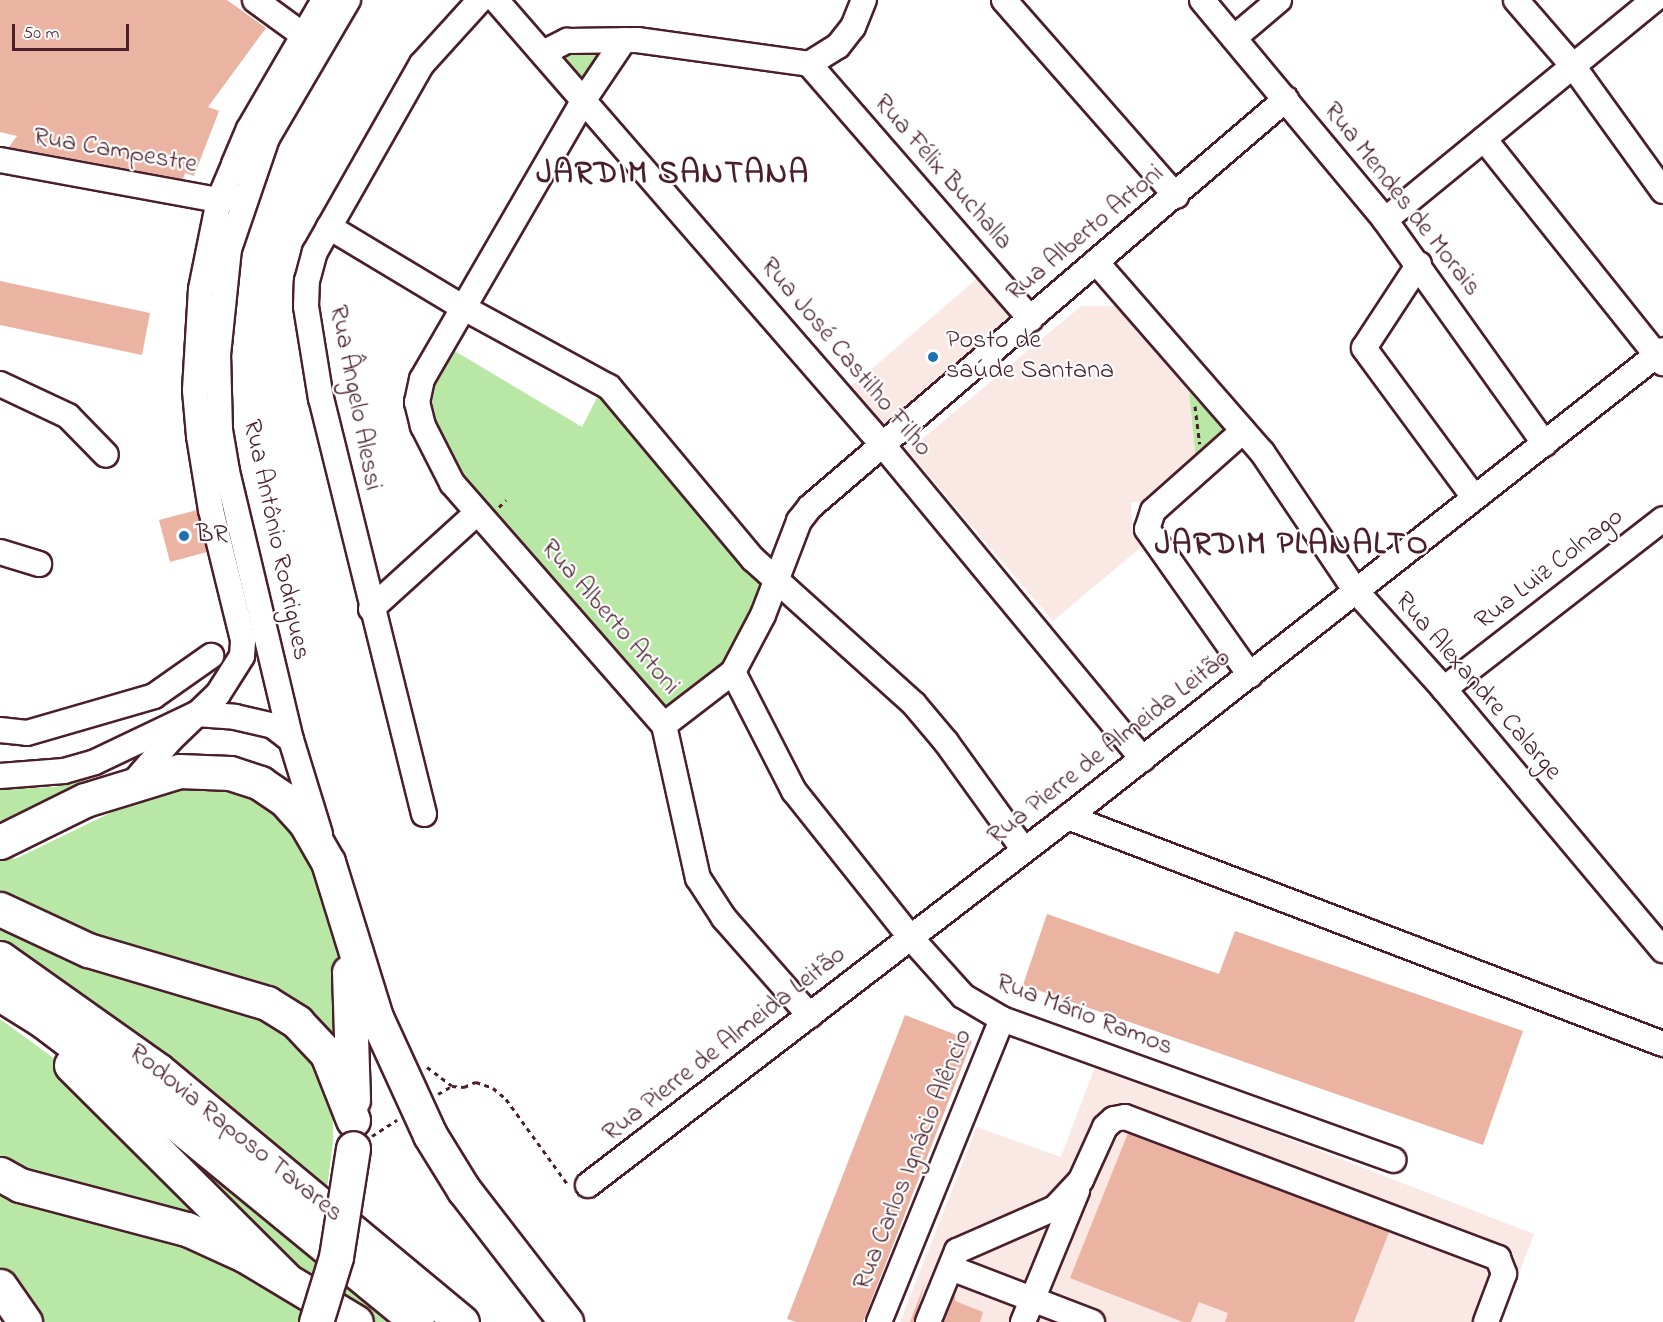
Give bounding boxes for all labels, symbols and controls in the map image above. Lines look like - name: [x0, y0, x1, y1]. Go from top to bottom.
- scale bar: [15, 12, 132, 50]
- text: 50 m: [23, 21, 60, 47]
- street label: Rua Félix Buchalla: [866, 89, 1018, 257]
- street label: Rua Mendes de Morais: [1315, 97, 1487, 303]
- street label: Rua Campestre: [31, 122, 199, 182]
- district label: JARDIM SANTANA: [536, 156, 810, 194]
- street label: Rua Alberto Artoni: [1001, 159, 1171, 309]
- street label: Rua José Castilho Filho: [752, 252, 938, 464]
- street label: Rua Ângelo Alessi: [321, 303, 387, 493]
- place label: Posto de saúde Santana: [946, 326, 1114, 388]
- marker: Posto de saúde Santana: [924, 348, 942, 366]
- street label: Rua Antônio Rodrigues: [234, 417, 316, 663]
- street label: Rua Luiz Colnago: [1470, 502, 1630, 638]
- place label: BR: [196, 520, 228, 552]
- district label: JARDIM PLANALTO: [1155, 527, 1429, 565]
- marker: BR: [177, 529, 191, 543]
- street label: Rua Alberto Artoni: [533, 534, 685, 702]
- street label: Rua Alexandre Calarge: [1387, 587, 1567, 787]
- street label: Rua Pierre de Almeida Leitão: [982, 643, 1238, 853]
- street label: Rua Pierre de Almeida Leitão: [597, 940, 853, 1150]
- street label: Rua Mário Ramos: [991, 968, 1177, 1064]
- street label: Rua Carlos Ignácio Alêncio: [847, 1025, 981, 1295]
- street label: Rodovia Raposo Tavares: [122, 1038, 348, 1230]

